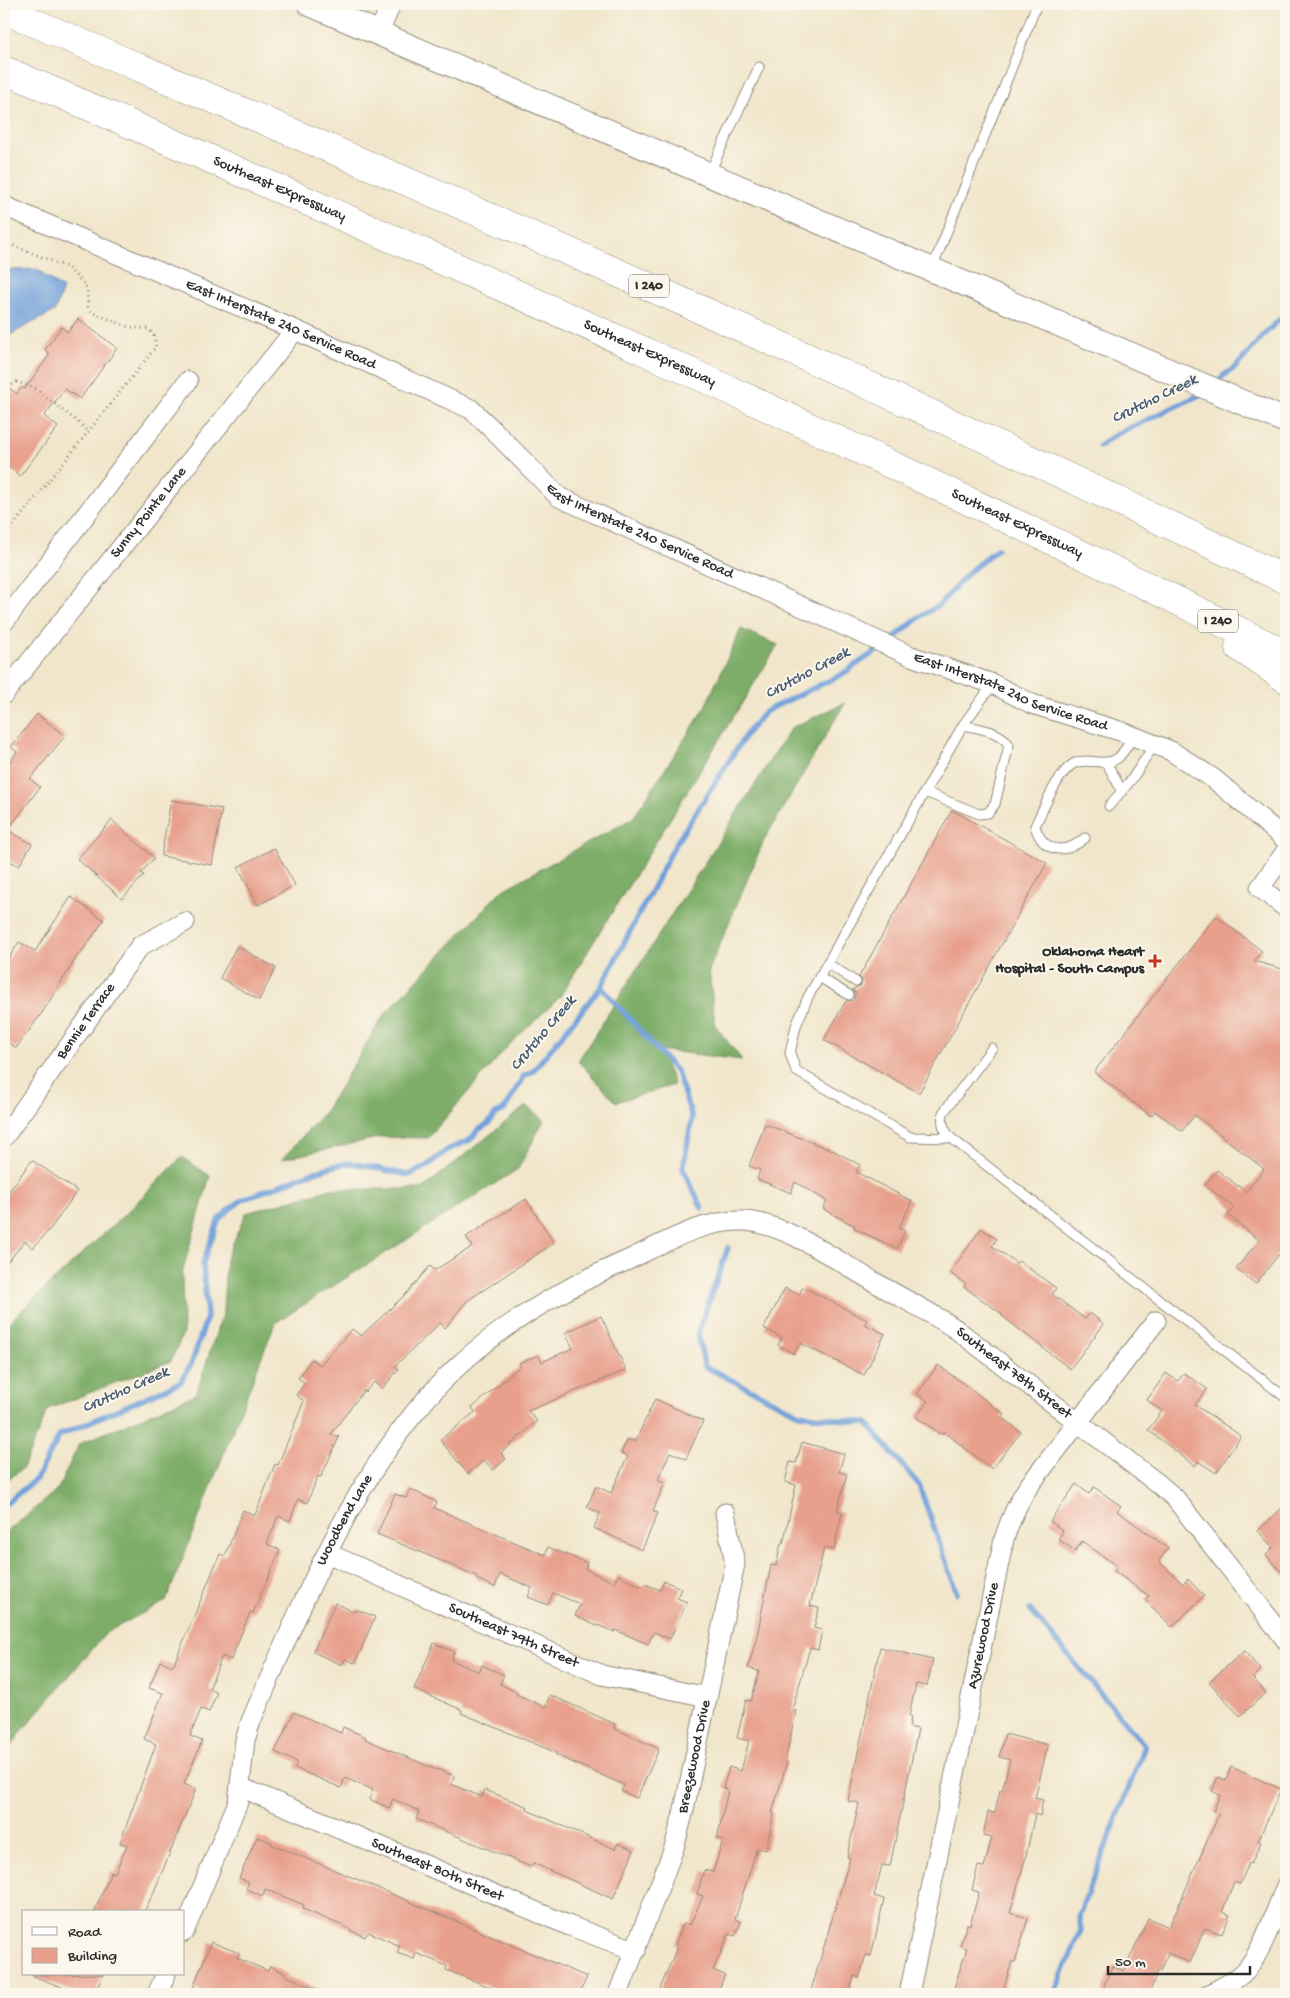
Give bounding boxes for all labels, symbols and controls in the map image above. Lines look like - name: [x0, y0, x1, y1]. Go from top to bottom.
- street label: Southeast Expressway: [210, 152, 349, 226]
- road number: I 240: [629, 274, 669, 298]
- street label: East Interstate 240 Service Road: [183, 275, 380, 375]
- street label: Southeast Expressway: [580, 316, 719, 392]
- water label: Crutcho Creek: [1109, 370, 1202, 429]
- street label: Sunny Pointe Lane: [107, 463, 191, 562]
- street label: East Interstate 240 Service Road: [542, 480, 737, 584]
- street label: Southeast Expressway: [948, 485, 1086, 563]
- road number: I 240: [1198, 610, 1238, 632]
- water label: Crutcho Creek: [763, 643, 855, 704]
- street label: East Interstate 240 Service Road: [911, 648, 1111, 736]
- place label: Oklahoma Heart Hospital - South Campus: [995, 943, 1146, 978]
- marker: Oklahoma Heart Hospital - South Campus: [1148, 954, 1162, 968]
- street label: Bennie Terrace: [52, 979, 120, 1064]
- water label: Crutcho Creek: [507, 991, 582, 1076]
- street label: Southeast 78th Street: [952, 1323, 1077, 1424]
- water label: Crutcho Creek: [80, 1363, 174, 1418]
- street label: Woodbend Lane: [313, 1471, 377, 1569]
- street label: Azurewood Drive: [964, 1581, 1004, 1690]
- street label: Southeast 79th Street: [446, 1599, 583, 1673]
- street label: Breezewood Drive: [674, 1698, 715, 1816]
- street label: Southeast 80th Street: [368, 1834, 508, 1907]
- legend: [22, 1910, 185, 1976]
- text: Road: [68, 1924, 102, 1942]
- scale bar: [1108, 1943, 1250, 1975]
- text: Building: [67, 1948, 117, 1966]
- text: 50 m: [1115, 1954, 1146, 1972]

